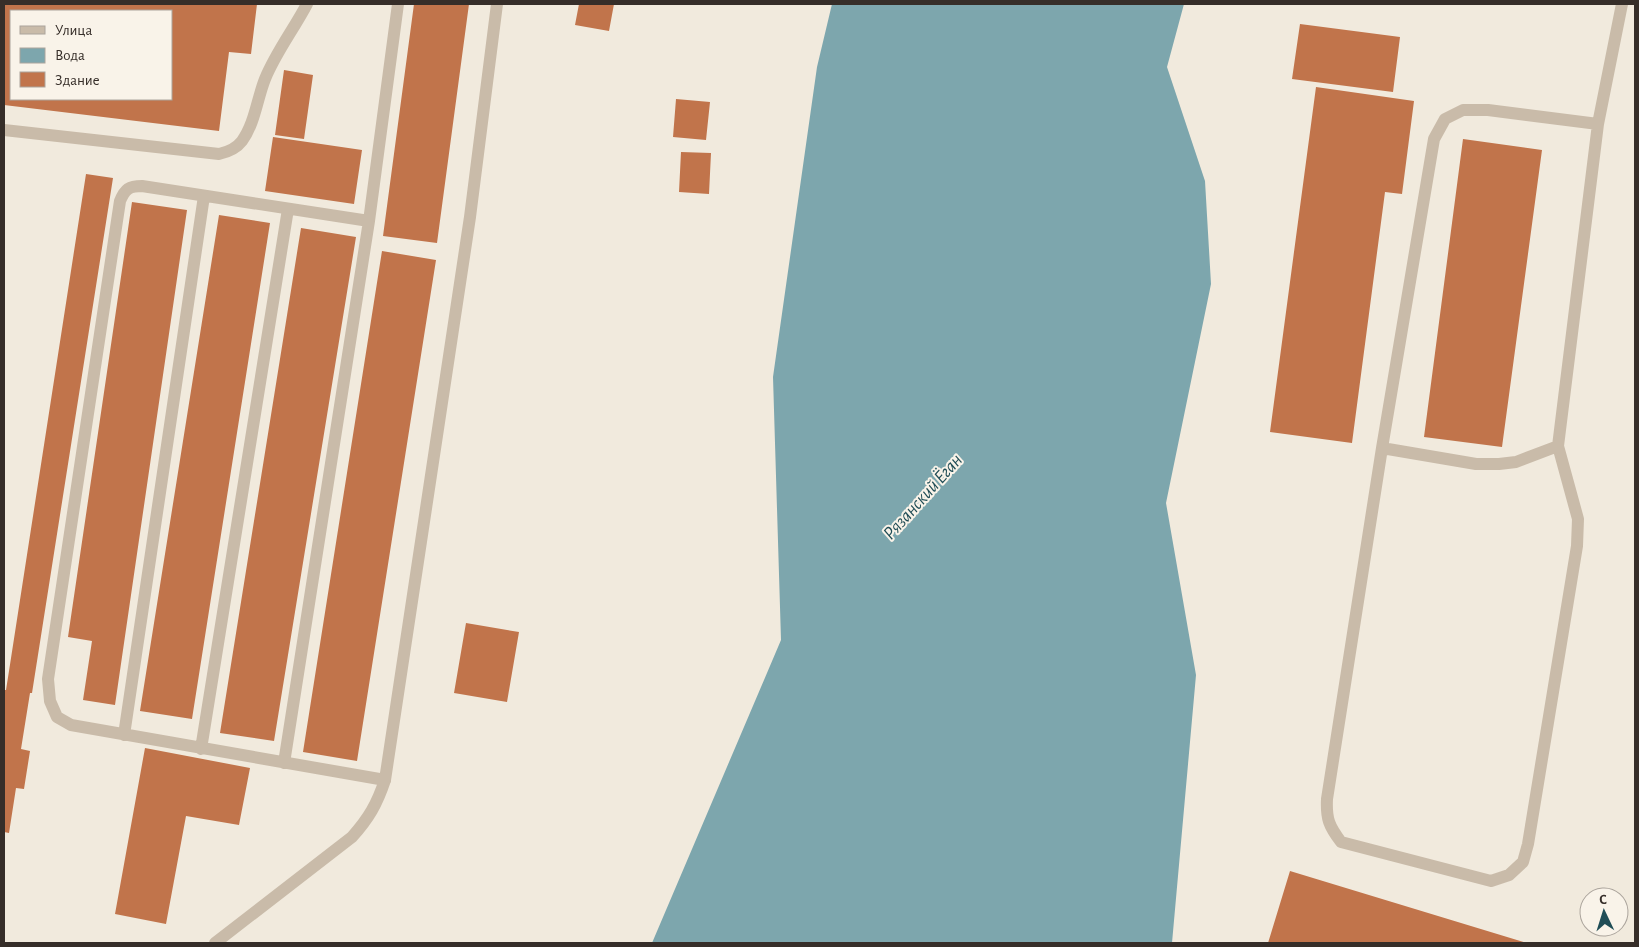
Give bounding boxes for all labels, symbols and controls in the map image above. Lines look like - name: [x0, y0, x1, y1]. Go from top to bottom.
- legend: [10, 10, 172, 100]
- text: Улица: [55, 23, 92, 38]
- text: Вода: [55, 48, 85, 63]
- text: Здание: [55, 73, 100, 88]
- water label: Рязанский Ёган: [879, 450, 966, 543]
- north arrow: [1579, 887, 1629, 937]
- text: С: [1599, 893, 1608, 907]

